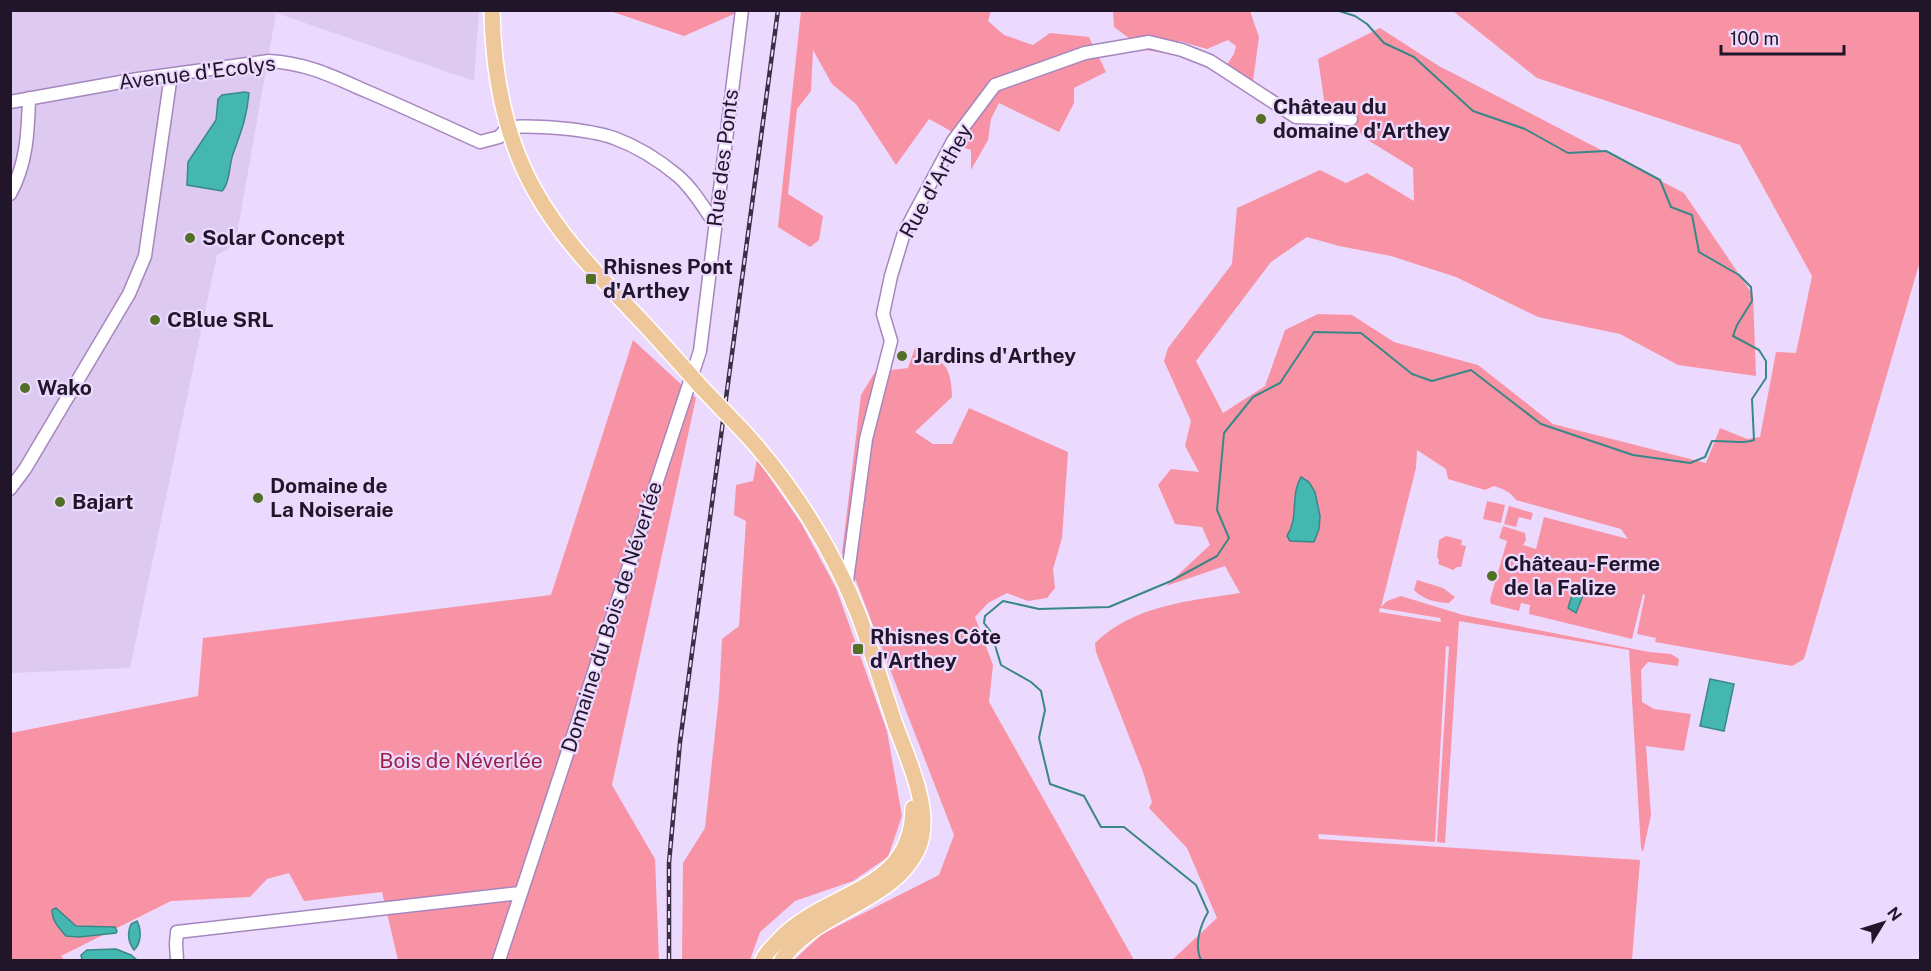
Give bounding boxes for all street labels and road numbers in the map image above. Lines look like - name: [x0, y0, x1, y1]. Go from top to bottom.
- street label: Avenue d'Ecolys: [117, 50, 277, 95]
- street label: Rue des Ponts: [702, 88, 743, 228]
- street label: Rue d'Arthey: [894, 119, 977, 242]
- street label: Domaine du Bois de Néverlée: [556, 478, 667, 756]

